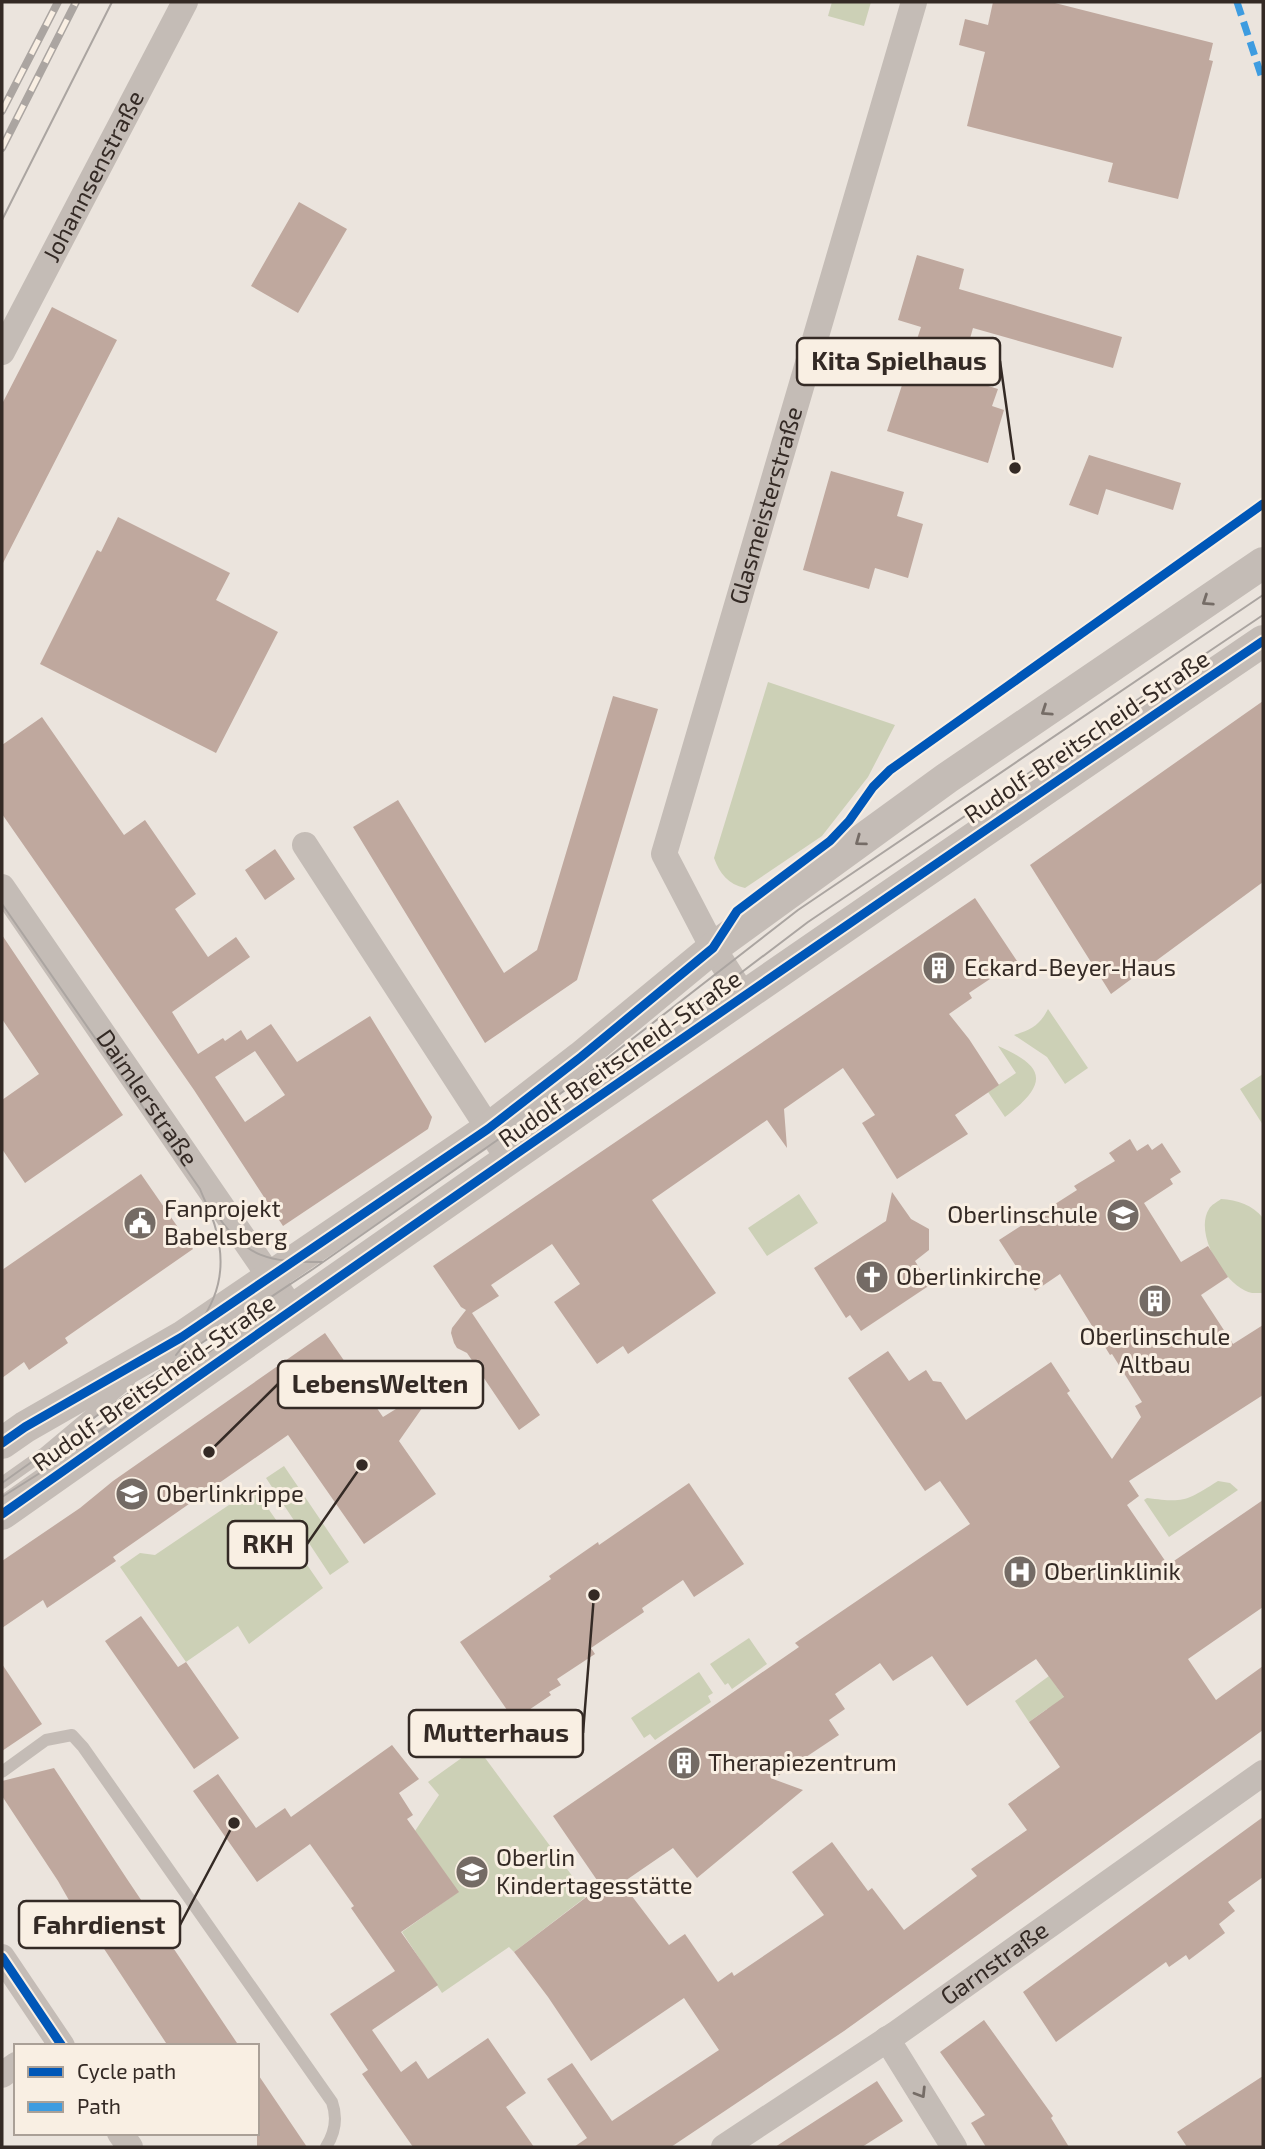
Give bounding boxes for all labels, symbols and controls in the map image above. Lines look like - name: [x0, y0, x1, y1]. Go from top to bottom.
- street label: Johannsenstraße: [36, 85, 149, 266]
- callout: Kita Spielhaus: [797, 338, 1000, 385]
- text: Kita Spielhaus: [811, 344, 987, 375]
- street label: Glasmeisterstraße: [722, 403, 808, 607]
- one-way arrow: [1202, 593, 1215, 605]
- street label: Rudolf-Breitscheid-Straße: [958, 643, 1214, 829]
- one-way arrow: [1041, 703, 1054, 715]
- one-way arrow: [855, 833, 868, 846]
- building icon: Eckard-Beyer-Haus: [920, 949, 958, 987]
- place label: Eckard-Beyer-Haus: [964, 952, 1176, 981]
- street label: Rudolf-Breitscheid-Straße: [492, 963, 746, 1153]
- street label: Daimlerstraße: [91, 1023, 205, 1171]
- place label: Fanprojekt Babelsberg: [164, 1193, 287, 1250]
- school or university icon: Oberlinschule: [1104, 1196, 1142, 1234]
- place label: Oberlinschule: [947, 1199, 1098, 1228]
- public building icon: Fanprojekt Babelsberg: [121, 1204, 159, 1242]
- church icon: Oberlinkirche: [853, 1258, 891, 1296]
- place label: Oberlinkirche: [896, 1261, 1041, 1290]
- building icon: Oberlinschule Altbau: [1136, 1282, 1174, 1320]
- street label: Rudolf-Breitscheid-Straße: [26, 1287, 280, 1477]
- place label: Oberlinschule Altbau: [1080, 1321, 1230, 1378]
- callout: LebensWelten: [278, 1361, 483, 1408]
- text: LebensWelten: [292, 1367, 468, 1398]
- school or university icon: Oberlinkrippe: [113, 1475, 151, 1513]
- place label: Oberlinkrippe: [156, 1478, 304, 1507]
- callout: RKH: [228, 1521, 307, 1568]
- text: RKH: [242, 1527, 294, 1558]
- hospital icon: Oberlinklinik: [1001, 1553, 1039, 1591]
- place label: Oberlinklinik: [1044, 1556, 1181, 1585]
- callout: Mutterhaus: [409, 1710, 583, 1757]
- text: Mutterhaus: [423, 1716, 569, 1747]
- building icon: Therapiezentrum: [665, 1744, 703, 1782]
- place label: Therapiezentrum: [708, 1747, 897, 1776]
- place label: Oberlin Kindertagesstätte: [496, 1842, 693, 1899]
- school or university icon: Oberlin Kindertagesstätte: [453, 1853, 491, 1891]
- callout: Fahrdienst: [19, 1901, 180, 1948]
- text: Fahrdienst: [33, 1908, 166, 1939]
- street label: Garnstraße: [934, 1914, 1053, 2010]
- legend: [14, 2044, 259, 2135]
- text: Cycle path: [77, 2058, 176, 2083]
- one-way arrow: [912, 2086, 925, 2099]
- text: Path: [77, 2093, 121, 2118]

